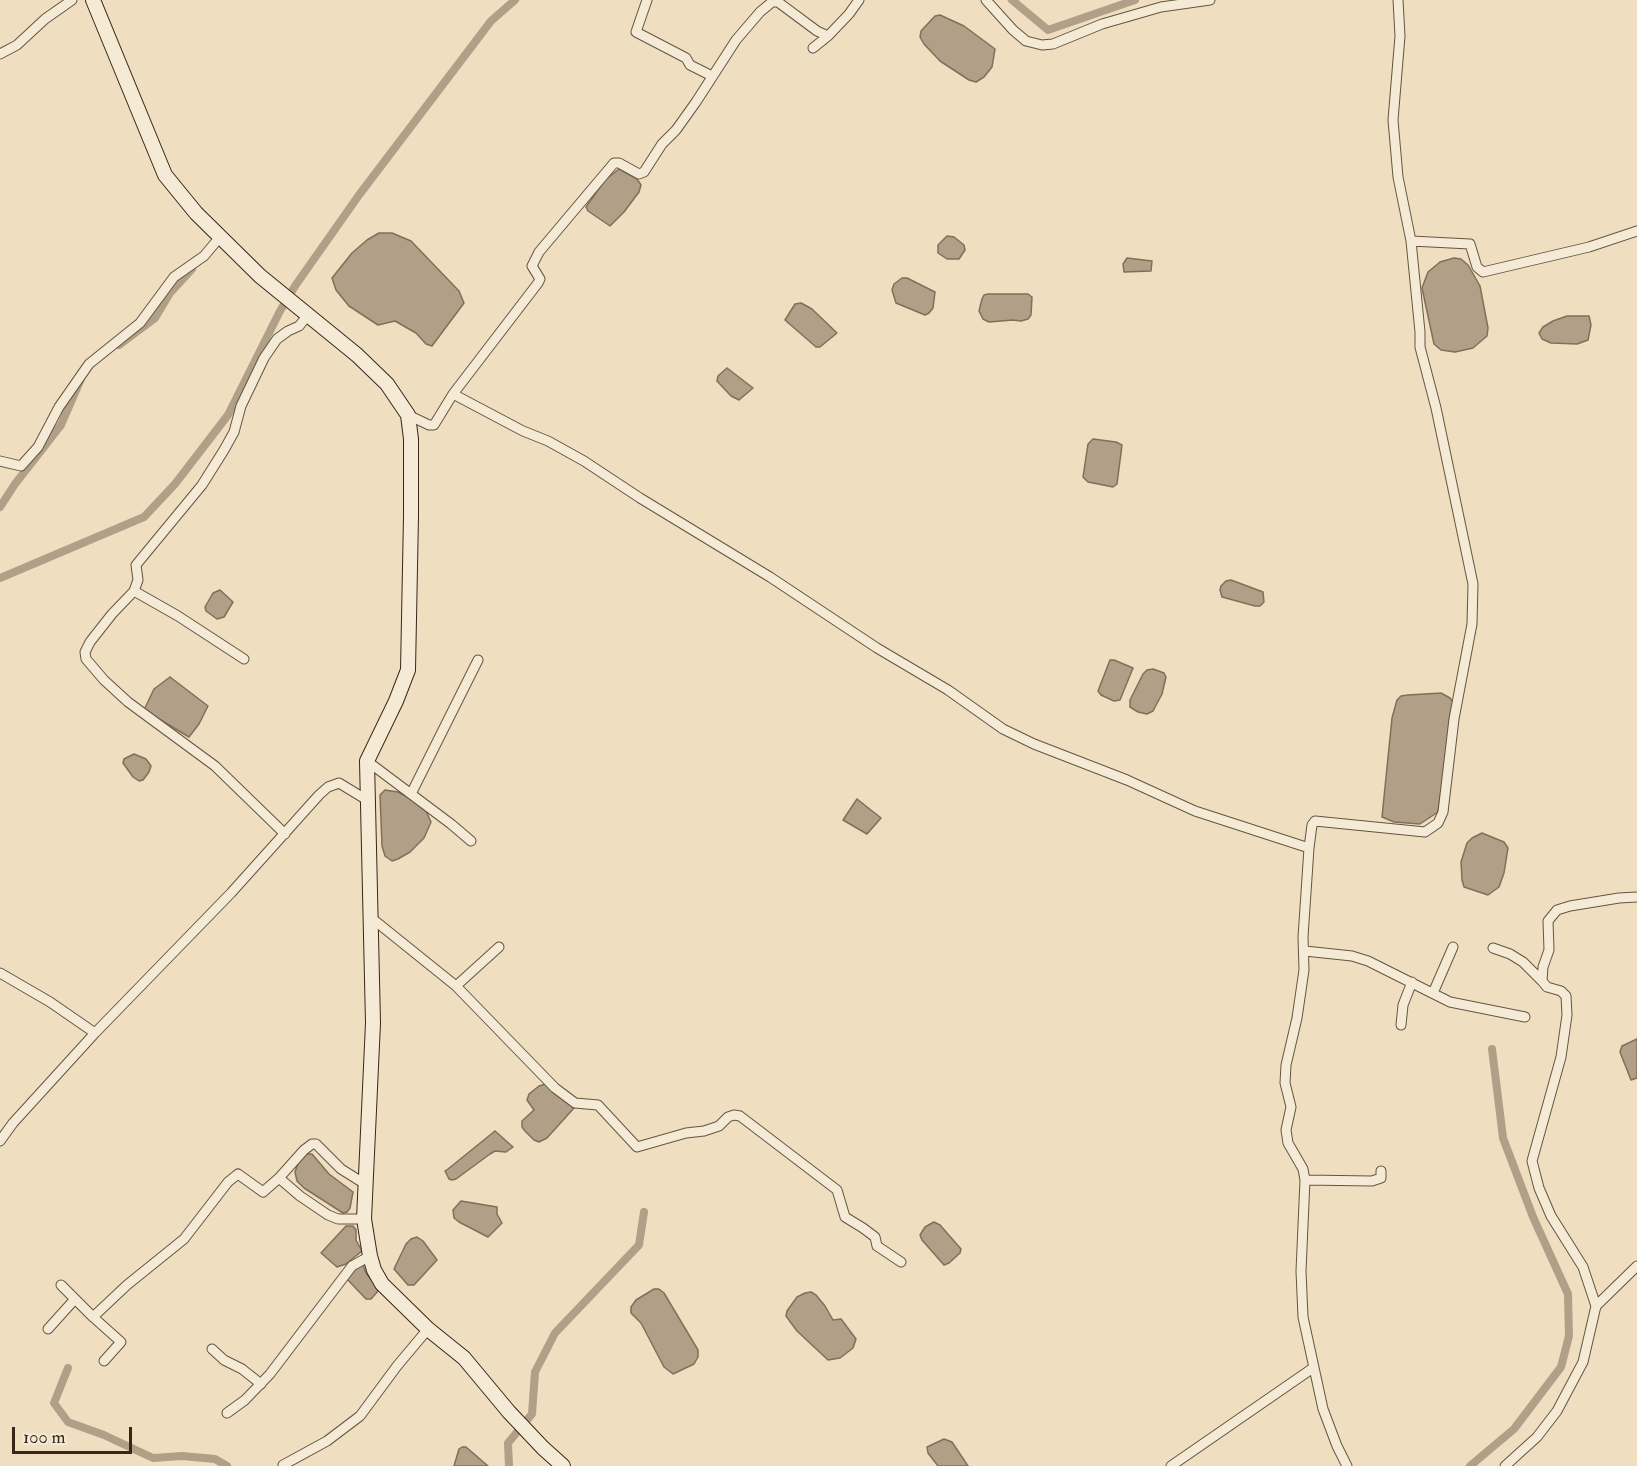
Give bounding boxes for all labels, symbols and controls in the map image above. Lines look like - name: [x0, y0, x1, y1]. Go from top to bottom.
- scale bar: [15, 1415, 135, 1453]
- text: 100 m: [23, 1426, 66, 1449]

